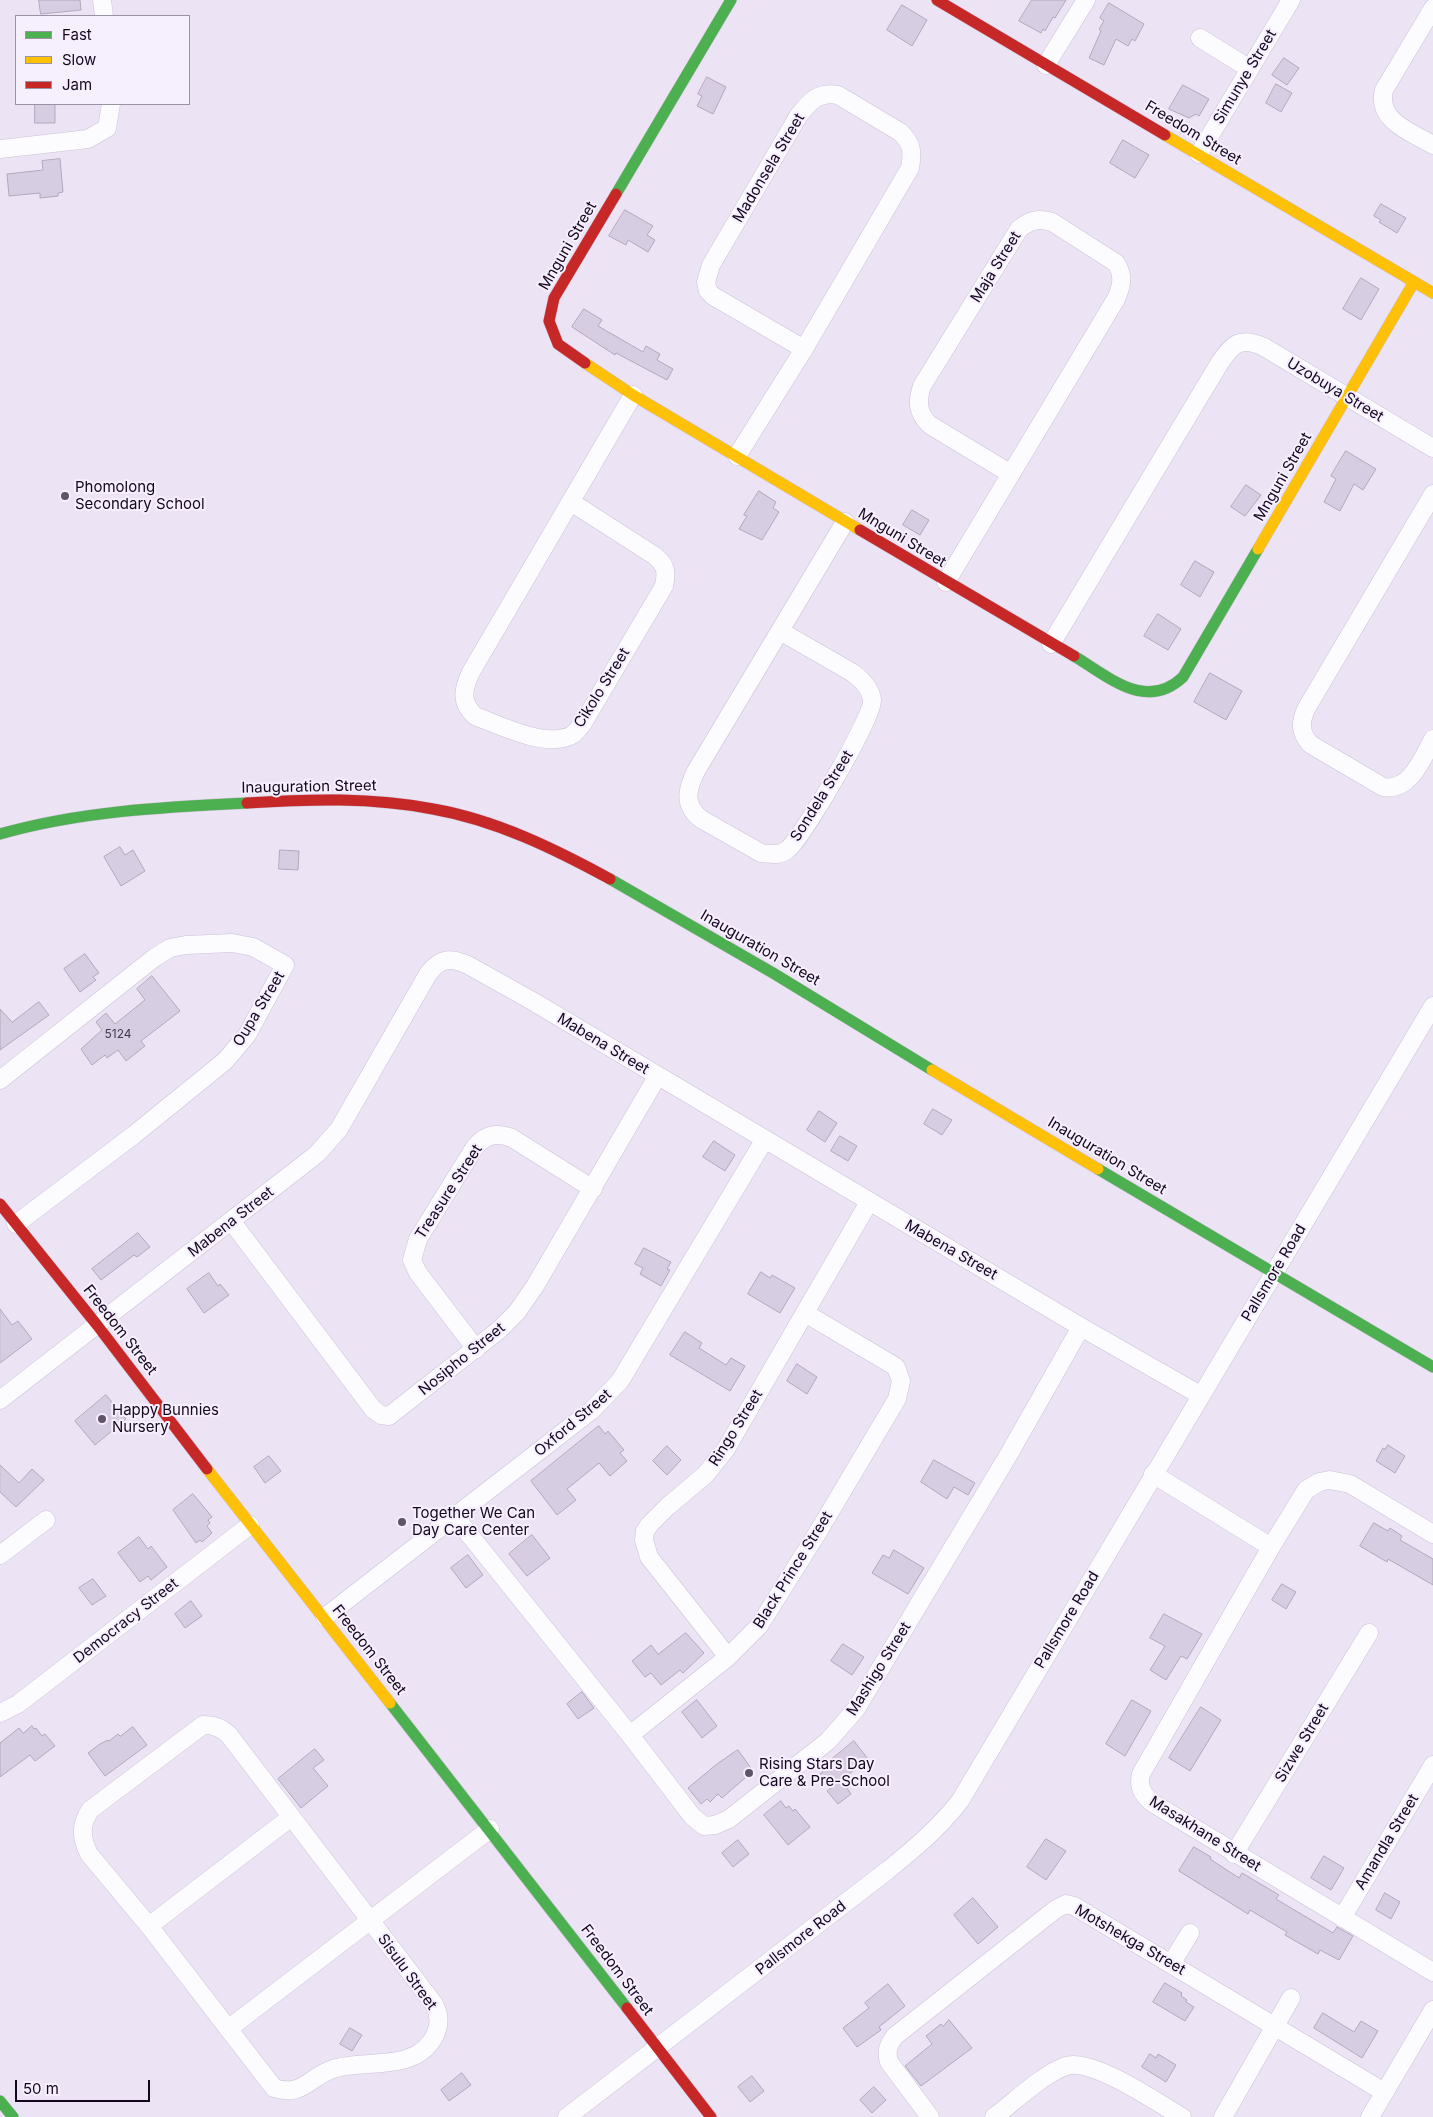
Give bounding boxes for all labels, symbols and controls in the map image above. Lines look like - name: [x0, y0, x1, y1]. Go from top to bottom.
- legend: [15, 15, 190, 105]
- text: Fast: [62, 25, 92, 44]
- street label: Simunye Street: [1210, 26, 1280, 128]
- text: Slow: [62, 50, 96, 69]
- text: Jam: [62, 75, 92, 94]
- street label: Freedom Street: [1142, 97, 1244, 169]
- street label: Madonsela Street: [729, 110, 809, 226]
- street label: Mnguni Street: [535, 198, 601, 294]
- street label: Maja Street: [967, 228, 1025, 306]
- street label: Uzobuya Street: [1283, 354, 1387, 426]
- street label: Mnguni Street: [1250, 429, 1316, 525]
- place label: Phomolong Secondary School: [75, 478, 205, 513]
- marker: Phomolong Secondary School: [59, 490, 71, 502]
- street label: Mnguni Street: [855, 505, 949, 571]
- street label: Cikolo Street: [570, 645, 634, 731]
- street label: Sondela Street: [787, 747, 857, 845]
- street label: Inauguration Street: [241, 777, 377, 797]
- street label: Inauguration Street: [697, 906, 823, 990]
- street label: Oupa Street: [229, 968, 289, 1050]
- street label: Mabena Street: [554, 1010, 652, 1078]
- house number: 5124: [104, 1027, 132, 1041]
- street label: Inauguration Street: [1044, 1113, 1170, 1199]
- street label: Treasure Street: [412, 1141, 486, 1243]
- street label: Mabena Street: [185, 1183, 277, 1261]
- street label: Mabena Street: [902, 1216, 1000, 1284]
- street label: Pallsmore Road: [1238, 1221, 1310, 1325]
- street label: Freedom Street: [79, 1281, 161, 1379]
- street label: Nosipho Street: [415, 1319, 509, 1399]
- street label: Oxford Street: [531, 1386, 615, 1460]
- street label: Ringo Street: [705, 1386, 767, 1470]
- place label: Happy Bunnies Nursery: [112, 1401, 219, 1436]
- marker: Happy Bunnies Nursery: [96, 1413, 108, 1425]
- place label: Together We Can Day Care Center: [412, 1504, 535, 1539]
- street label: Black Prince Street: [750, 1508, 836, 1632]
- marker: Together We Can Day Care Center: [396, 1516, 408, 1528]
- street label: Pallsmore Road: [1031, 1568, 1103, 1672]
- street label: Democracy Street: [70, 1575, 182, 1667]
- street label: Freedom Street: [328, 1601, 410, 1699]
- street label: Mashigo Street: [843, 1619, 915, 1719]
- street label: Sizwe Street: [1271, 1700, 1333, 1786]
- place label: Rising Stars Day Care & Pre-School: [759, 1755, 890, 1790]
- marker: Rising Stars Day Care & Pre-School: [743, 1767, 755, 1779]
- street label: Amandla Street: [1351, 1791, 1423, 1893]
- street label: Masakhane Street: [1146, 1792, 1264, 1876]
- street label: Pallsmore Road: [752, 1897, 850, 1979]
- street label: Motshekga Street: [1071, 1901, 1189, 1979]
- street label: Freedom Street: [577, 1921, 657, 2019]
- street label: Sisulu Street: [374, 1931, 440, 2013]
- scale bar: [18, 2070, 152, 2102]
- text: 50 m: [23, 2079, 59, 2098]

